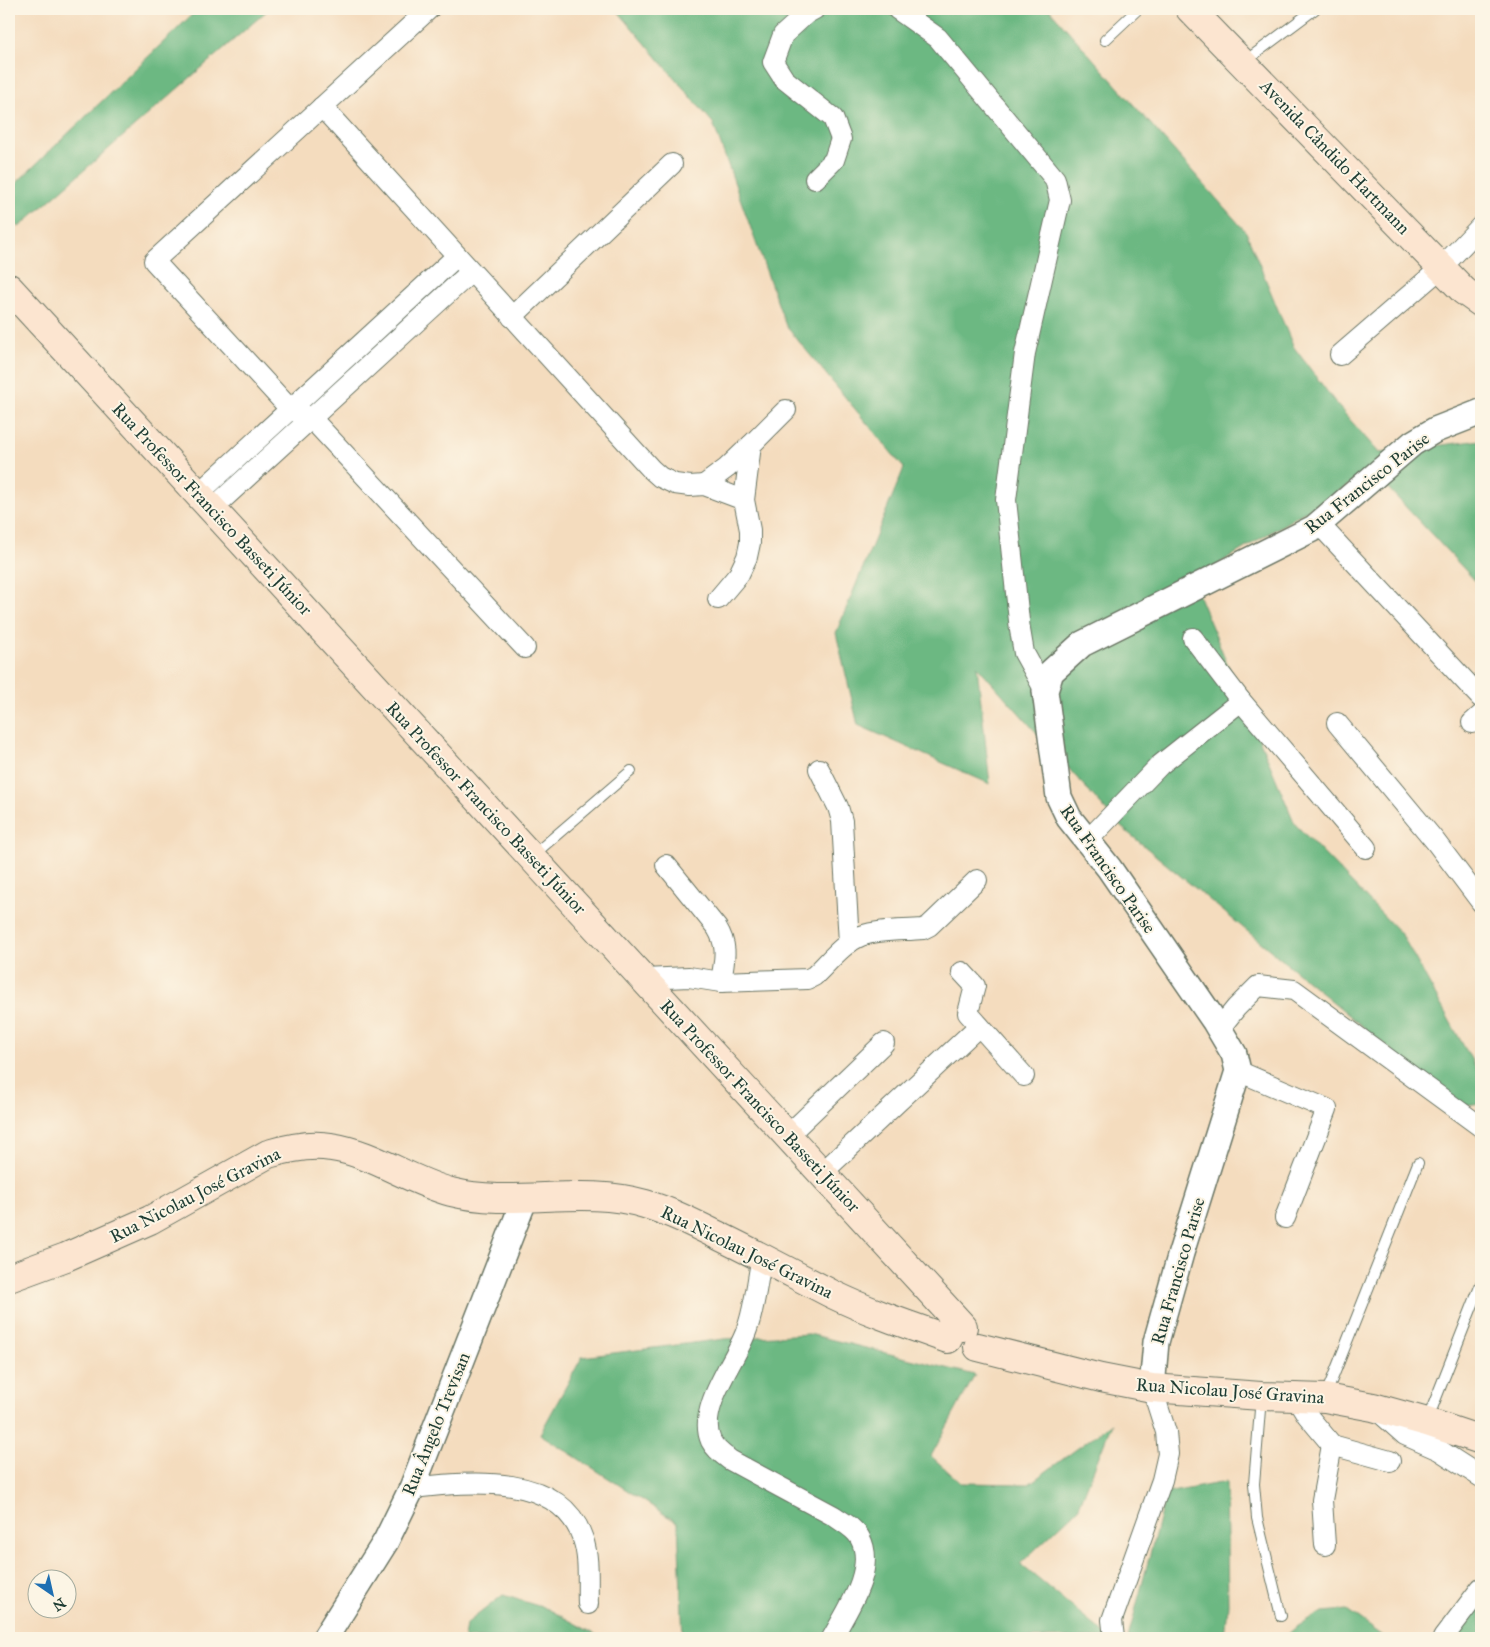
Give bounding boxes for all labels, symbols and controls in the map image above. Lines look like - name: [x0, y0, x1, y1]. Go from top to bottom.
- street label: Avenida Cândido Hartmann: [1255, 74, 1415, 239]
- street label: Rua Professor Francisco Basseti Júnior: [107, 398, 317, 621]
- street label: Rua Francisco Parise: [1300, 427, 1434, 539]
- street label: Rua Professor Francisco Basseti Júnior: [381, 697, 591, 920]
- street label: Rua Francisco Parise: [1055, 800, 1161, 938]
- street label: Rua Professor Francisco Basseti Júnior: [655, 995, 865, 1218]
- street label: Rua Nicolau José Gravina: [106, 1142, 285, 1249]
- street label: Rua Francisco Parise: [1146, 1195, 1210, 1347]
- street label: Rua Nicolau José Gravina: [657, 1201, 837, 1304]
- street label: Rua Ângelo Trevisan: [396, 1348, 476, 1499]
- street label: Rua Nicolau José Gravina: [1135, 1373, 1325, 1410]
- north arrow: [28, 1570, 78, 1620]
- text: N: [49, 1594, 69, 1615]

